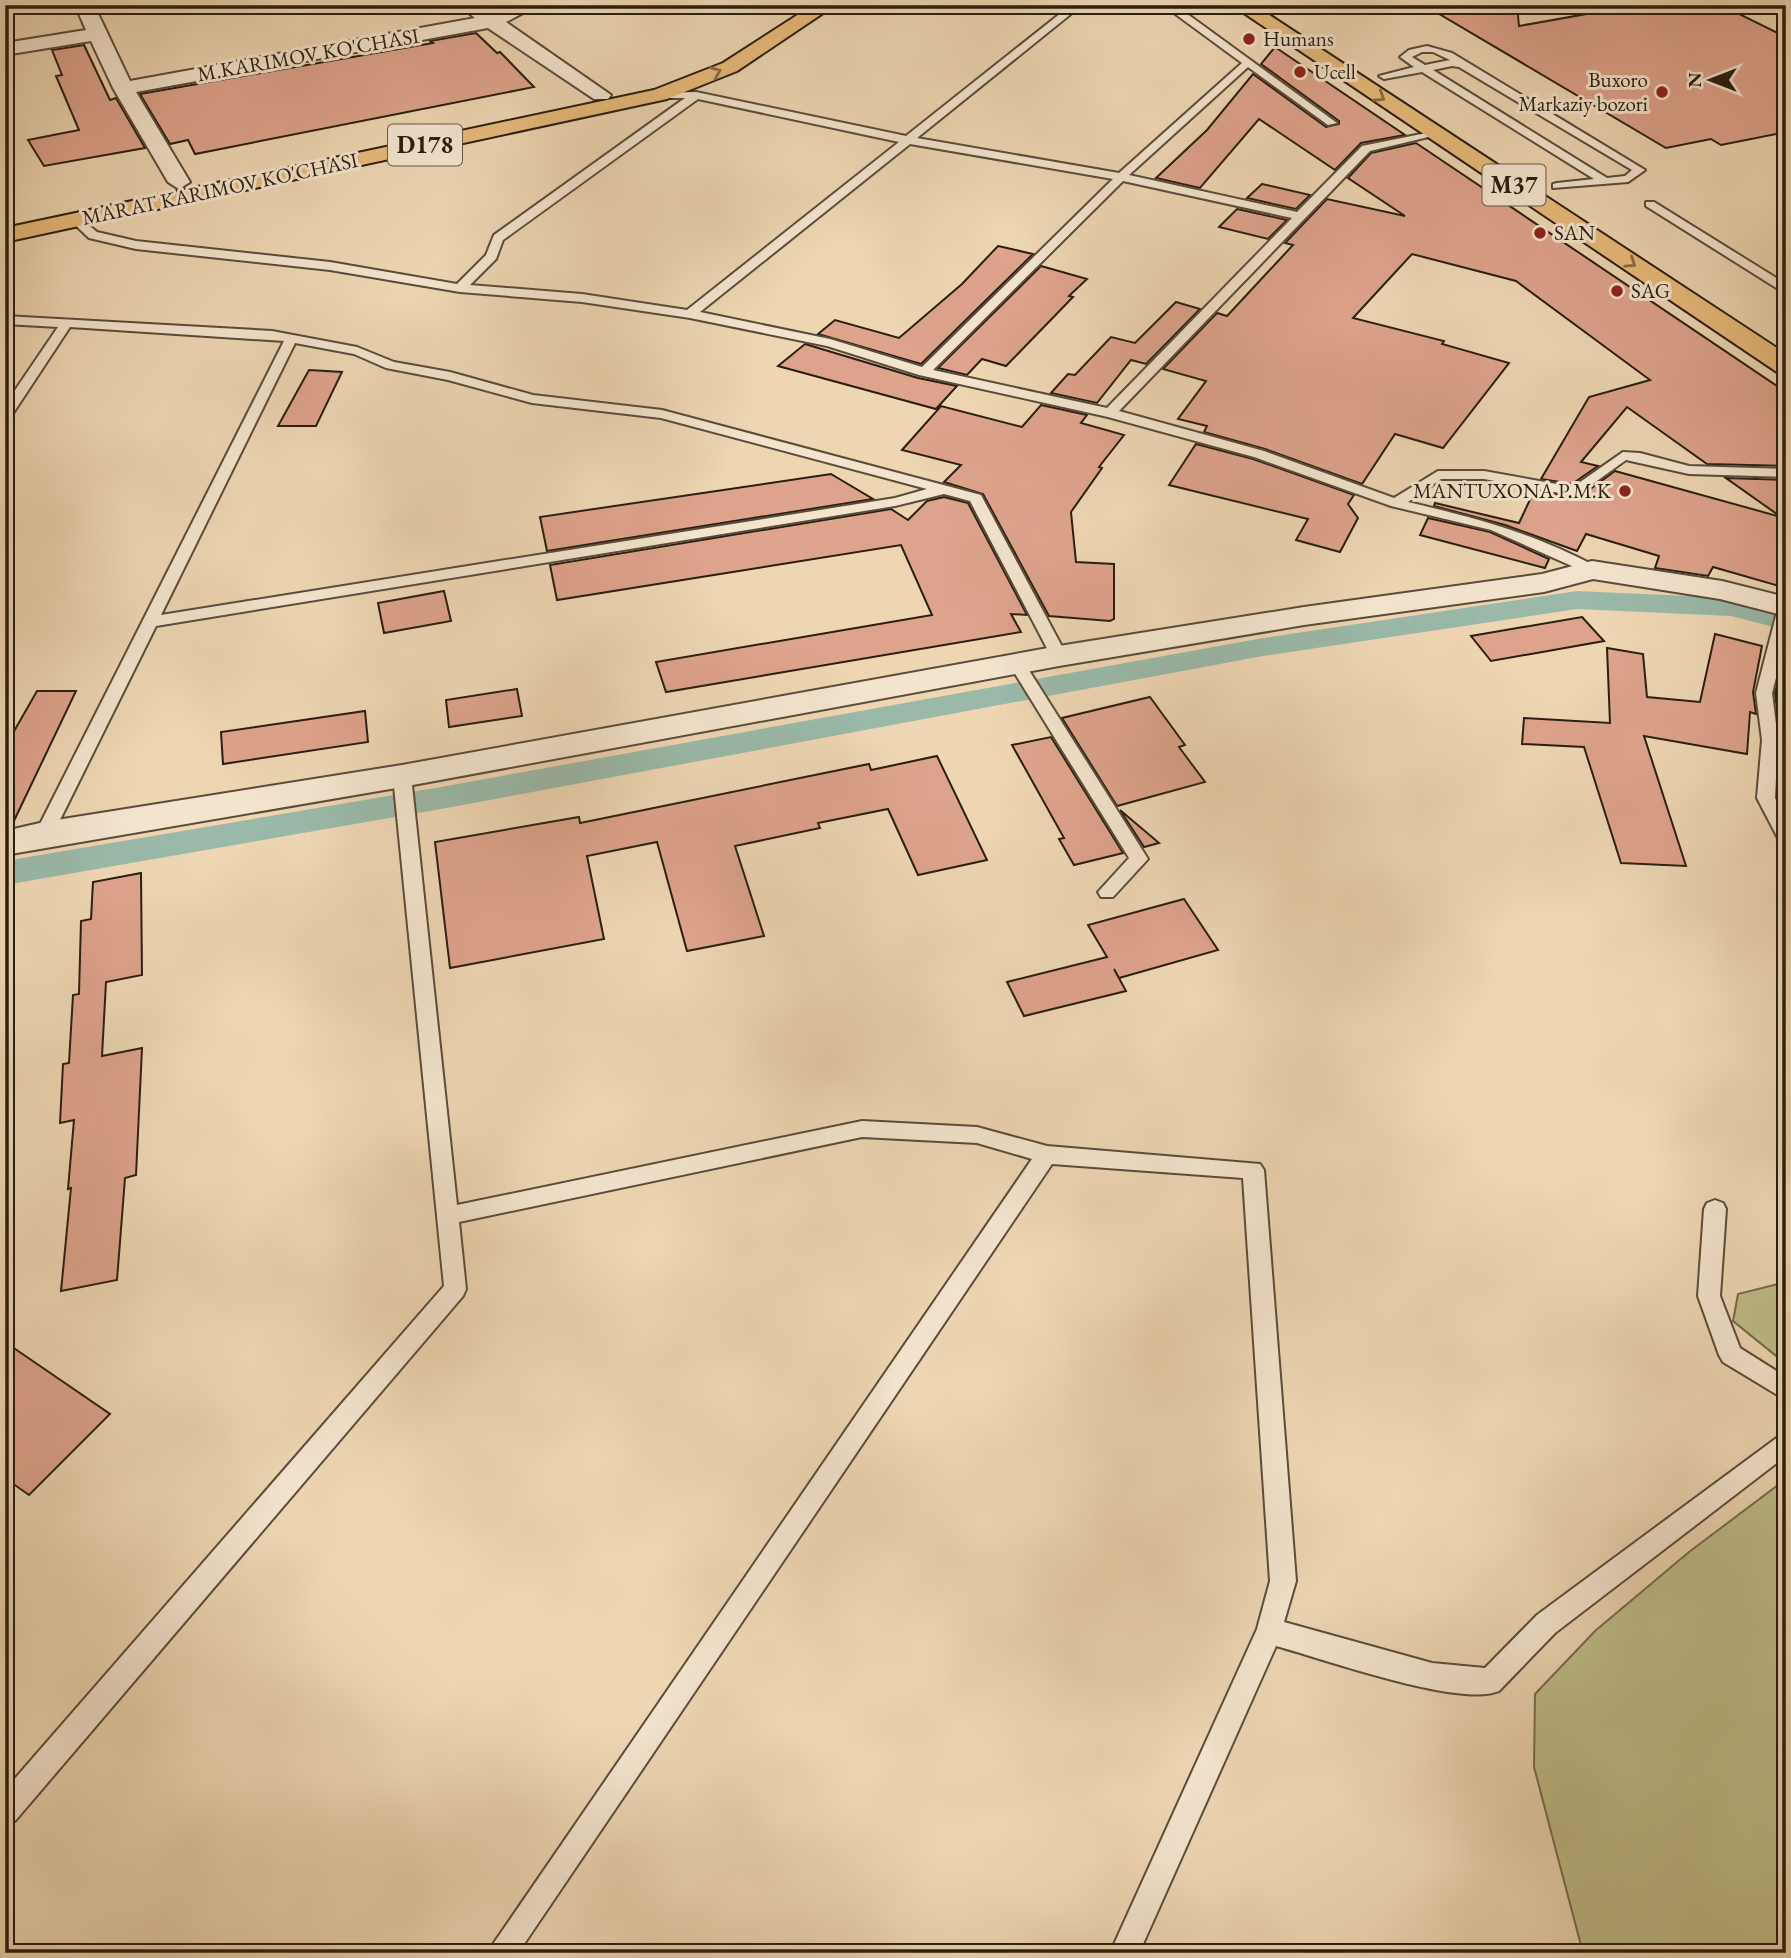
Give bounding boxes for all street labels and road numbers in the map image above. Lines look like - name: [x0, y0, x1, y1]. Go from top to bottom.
- street label: M.KARIMOV KO'CHASI: [195, 22, 421, 87]
- road number: D178: [388, 125, 462, 166]
- street label: MARAT KARIMOV KO'CHASI: [79, 146, 360, 231]
- road number: M37: [1482, 164, 1546, 205]

